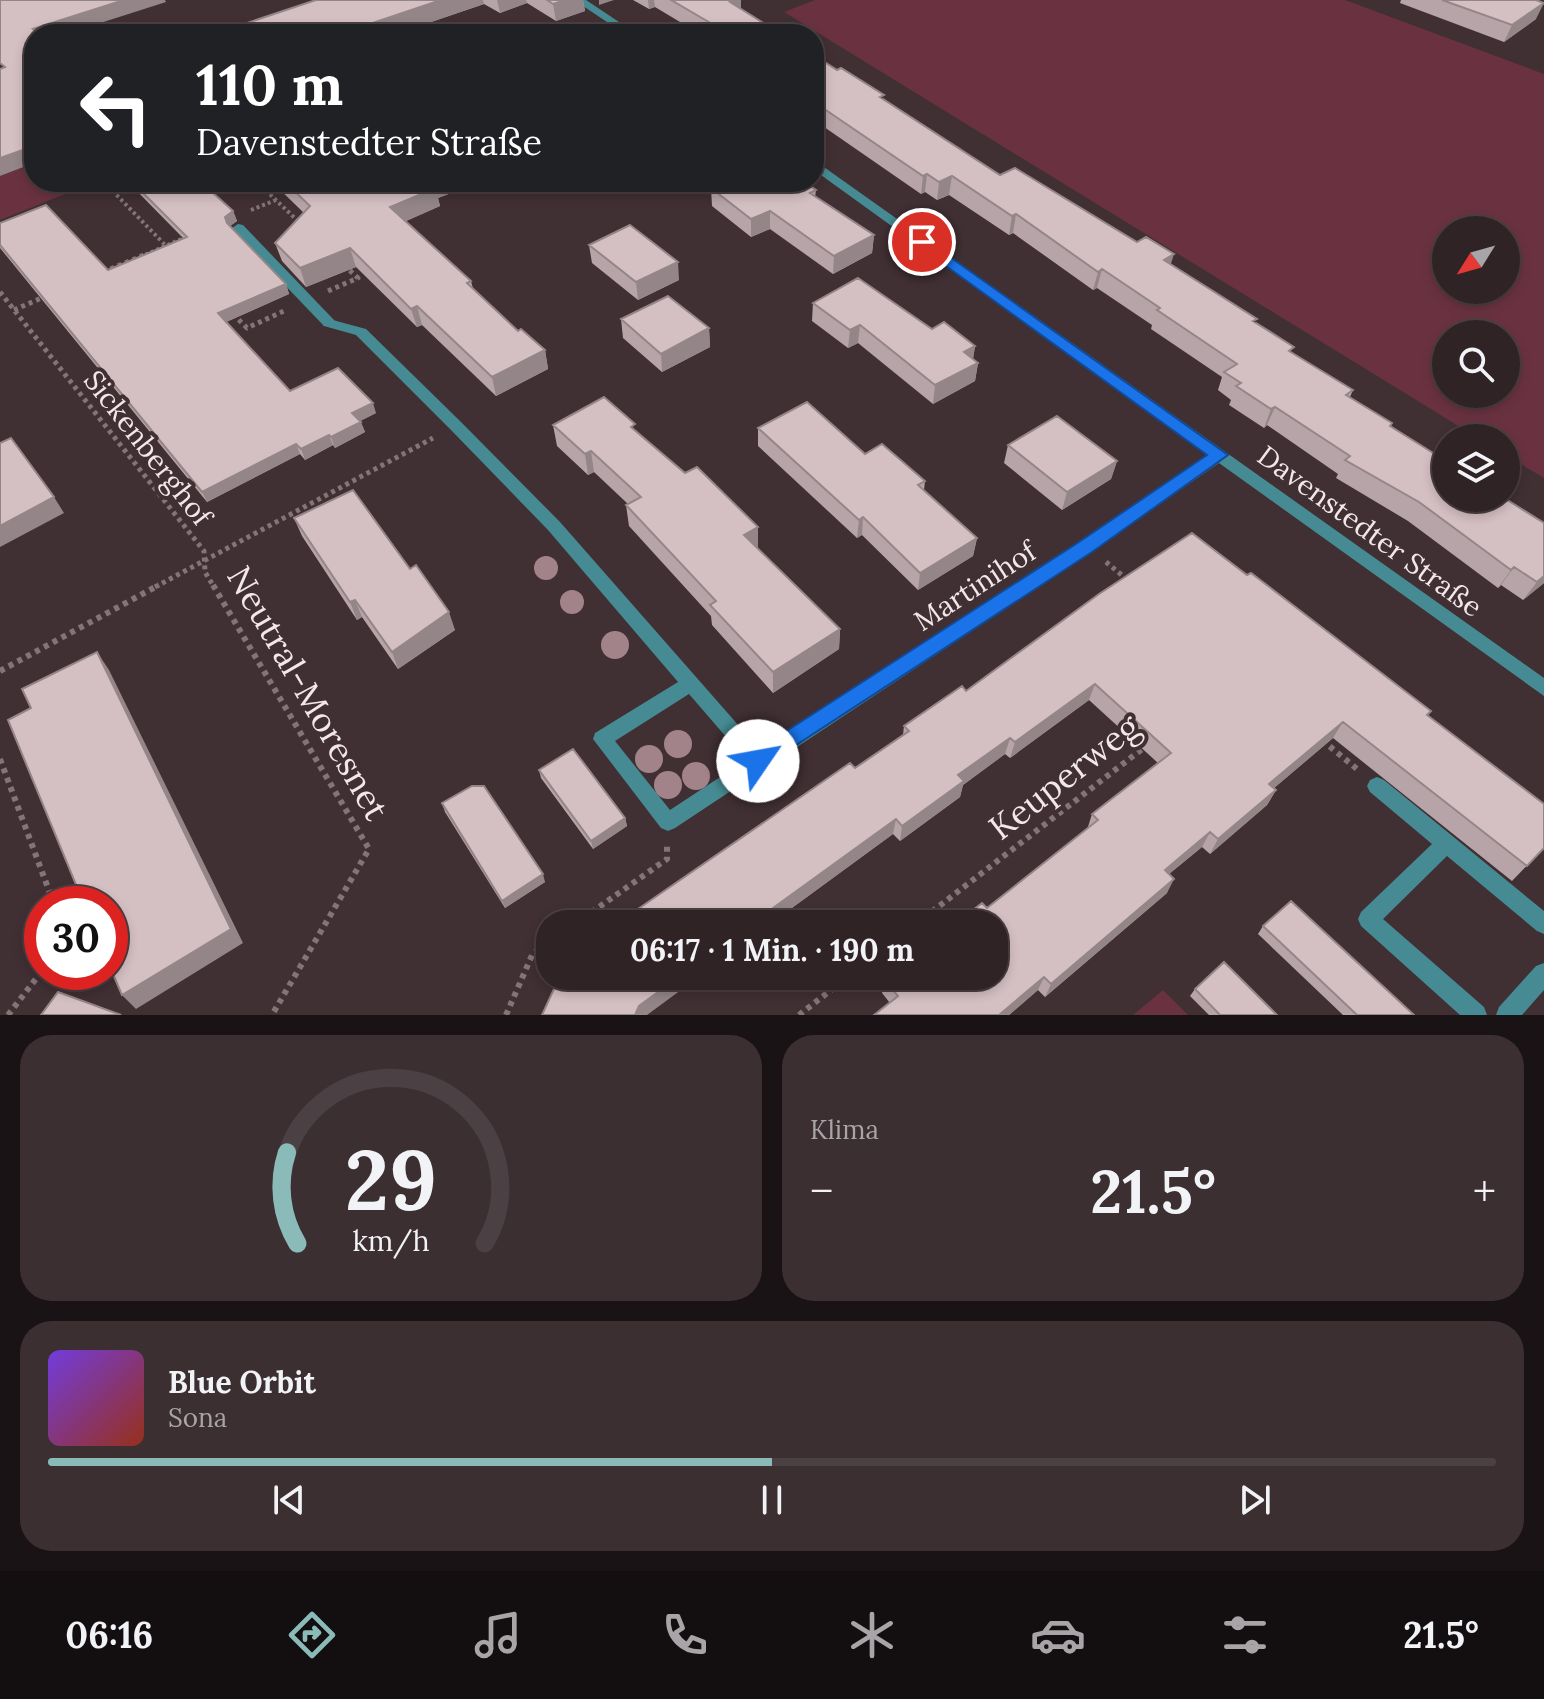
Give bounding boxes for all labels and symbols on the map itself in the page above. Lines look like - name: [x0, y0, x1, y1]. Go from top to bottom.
- pin: [888, 208, 956, 276]
- north arrow: [1432, 216, 1520, 304]
- street label: Sickenberghof: [76, 363, 221, 535]
- street label: Davenstedter Straße: [1251, 437, 1489, 625]
- street label: Martinihof: [907, 532, 1045, 639]
- street label: Neutral-Moresnet: [218, 558, 399, 828]
- street label: Keuperweg: [980, 704, 1149, 849]
- position arrow: [716, 719, 800, 803]
- speed limit sign: 30: [24, 886, 128, 990]

